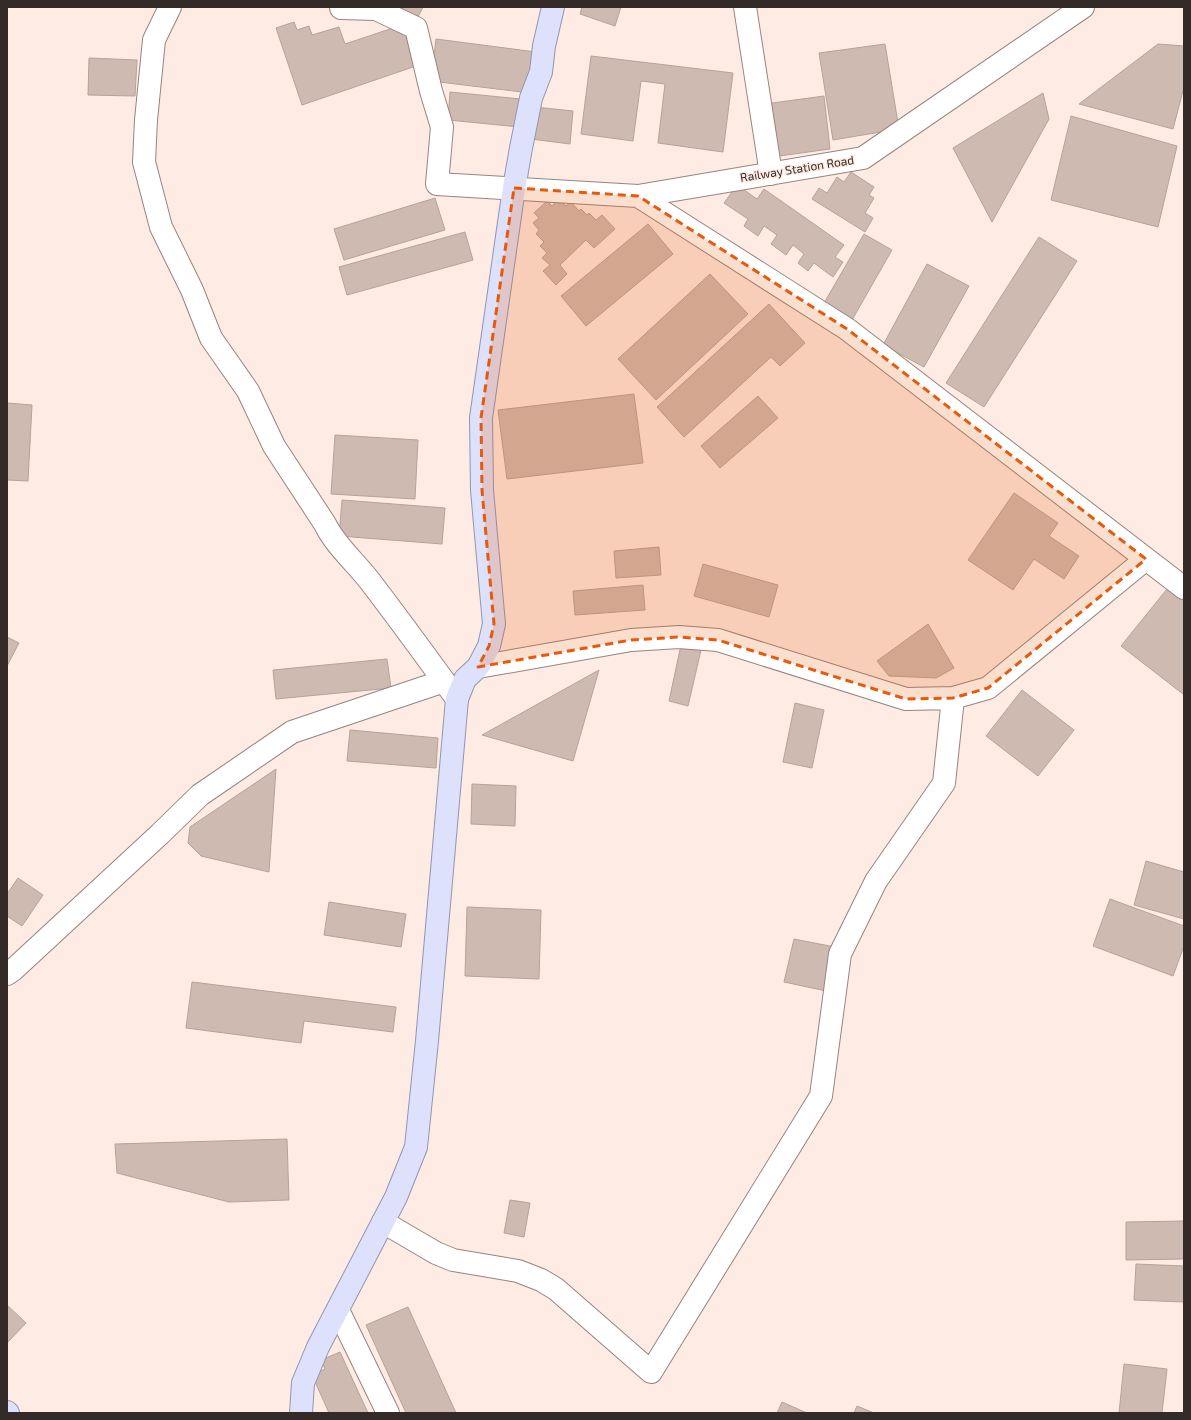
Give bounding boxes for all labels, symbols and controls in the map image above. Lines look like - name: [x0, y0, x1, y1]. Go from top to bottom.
- street label: Railway Station Road: [739, 152, 855, 184]

